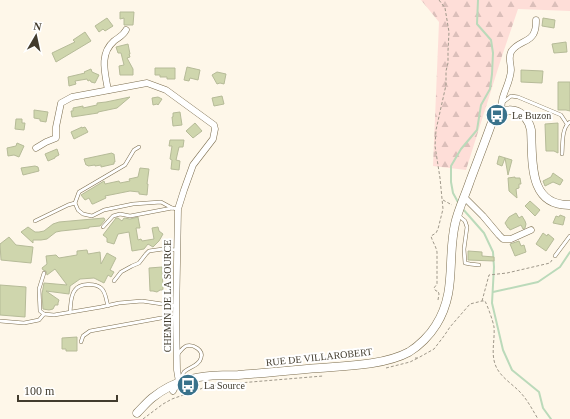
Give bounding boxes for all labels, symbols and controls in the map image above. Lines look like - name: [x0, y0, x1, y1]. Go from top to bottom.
- north arrow: [16, 16, 56, 56]
- text: N: [33, 20, 42, 33]
- bus stop icon: Le Buzon: [484, 102, 510, 128]
- place label: Le Buzon: [512, 110, 551, 121]
- street label: CHEMIN DE LA SOURCE: [162, 240, 173, 352]
- street label: RUE DE VILLAROBERT: [265, 346, 373, 368]
- bus stop icon: La Source: [175, 372, 201, 398]
- scale bar: [18, 377, 117, 403]
- place label: La Source: [204, 380, 245, 391]
- text: 100 m: [24, 384, 55, 398]

